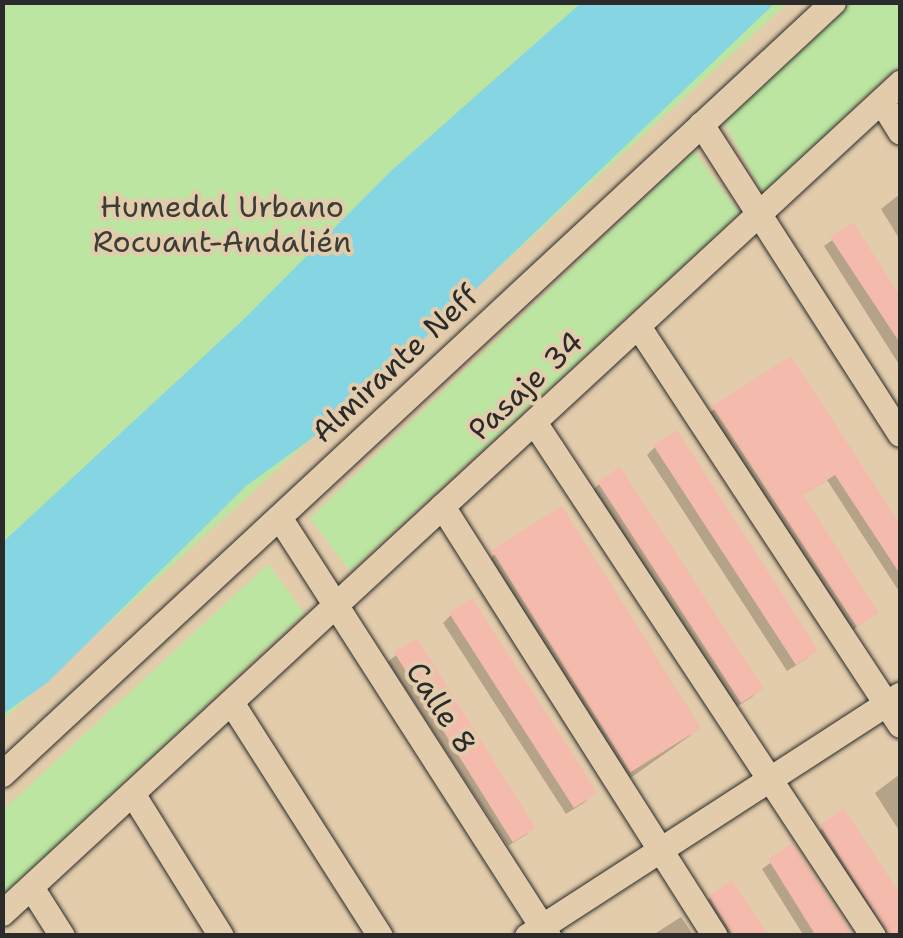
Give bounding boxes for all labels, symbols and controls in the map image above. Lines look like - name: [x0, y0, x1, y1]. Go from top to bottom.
- park label: Humedal Urbano Rocuant-Andalién: [93, 189, 351, 260]
- street label: Almirante Neff: [304, 278, 486, 450]
- street label: Pasaje 34: [461, 324, 591, 448]
- street label: Calle 8: [398, 655, 484, 761]

